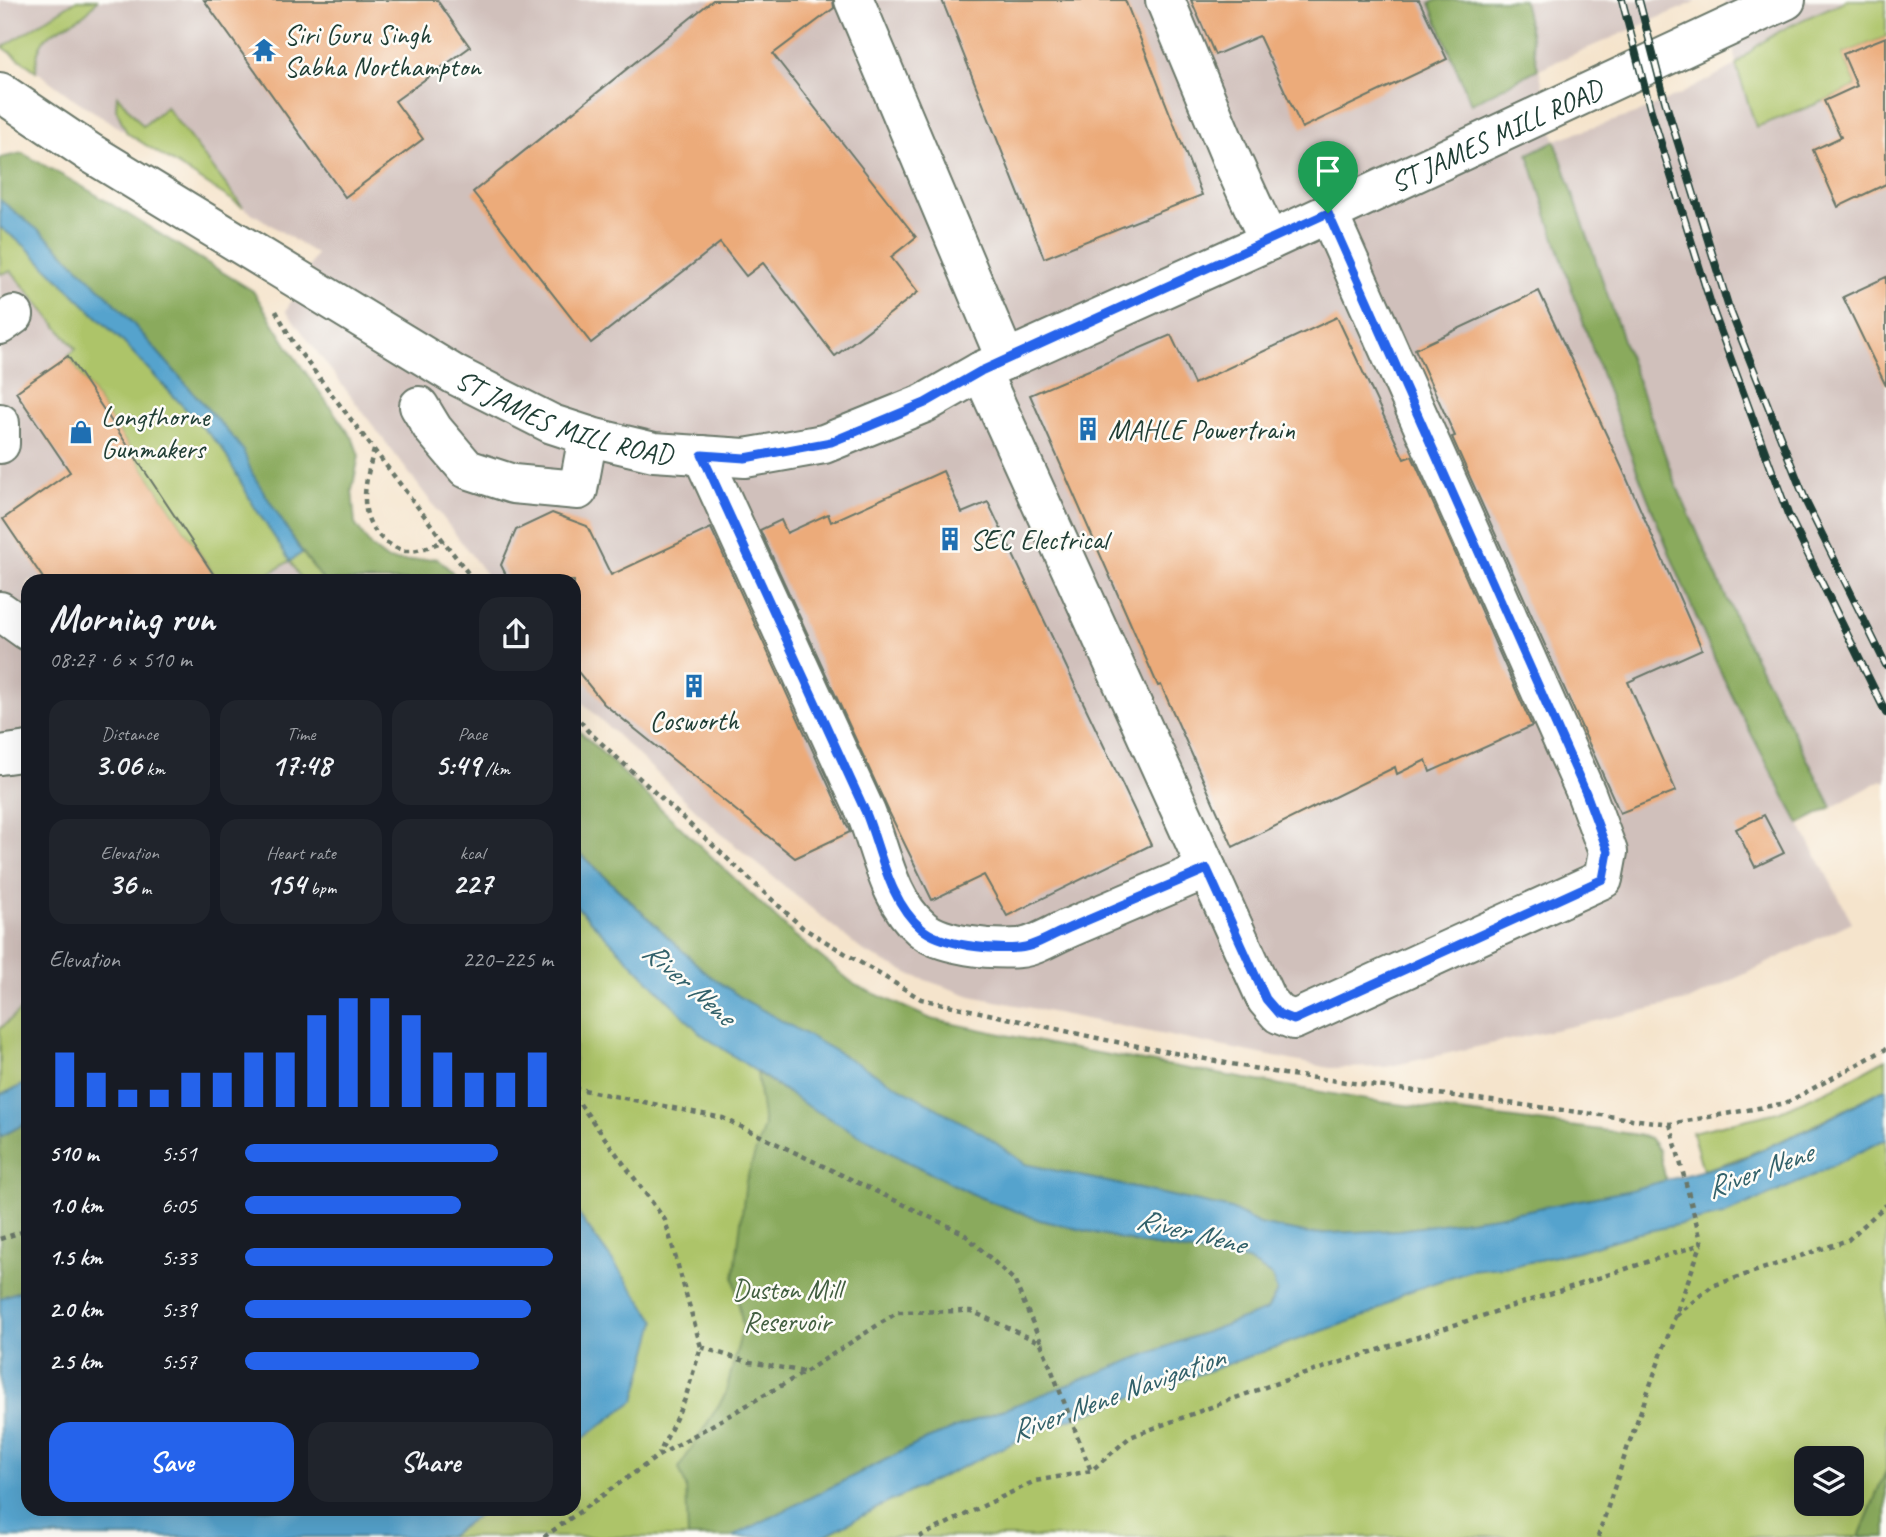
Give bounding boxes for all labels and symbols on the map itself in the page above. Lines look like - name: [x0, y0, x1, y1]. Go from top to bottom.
- place label: Siri Guru Singh Sabha Northampton: [284, 17, 482, 84]
- temple icon: Siri Guru Singh Sabha Northampton: [250, 36, 278, 64]
- street label: ST JAMES MILL ROAD: [1385, 70, 1610, 200]
- pin: [1298, 141, 1358, 213]
- street label: ST JAMES MILL ROAD: [450, 361, 676, 471]
- place label: Longthorne Gunmakers: [101, 399, 211, 466]
- place label: MAHLE Powertrain: [1108, 412, 1295, 447]
- building icon: MAHLE Powertrain: [1074, 415, 1102, 443]
- shop icon: Longthorne Gunmakers: [67, 418, 95, 446]
- place label: SEC Electrical: [970, 522, 1113, 557]
- building icon: SEC Electrical: [936, 525, 964, 553]
- building icon: Cosworth: [680, 672, 708, 700]
- place label: Cosworth: [649, 703, 740, 738]
- water label: River Nene: [635, 933, 746, 1036]
- water label: River Nene: [1701, 1132, 1821, 1207]
- water label: River Nene: [1133, 1199, 1253, 1264]
- park label: Duston Mill Reservoir: [732, 1272, 847, 1339]
- water label: River Nene Navigation: [1005, 1337, 1232, 1450]

